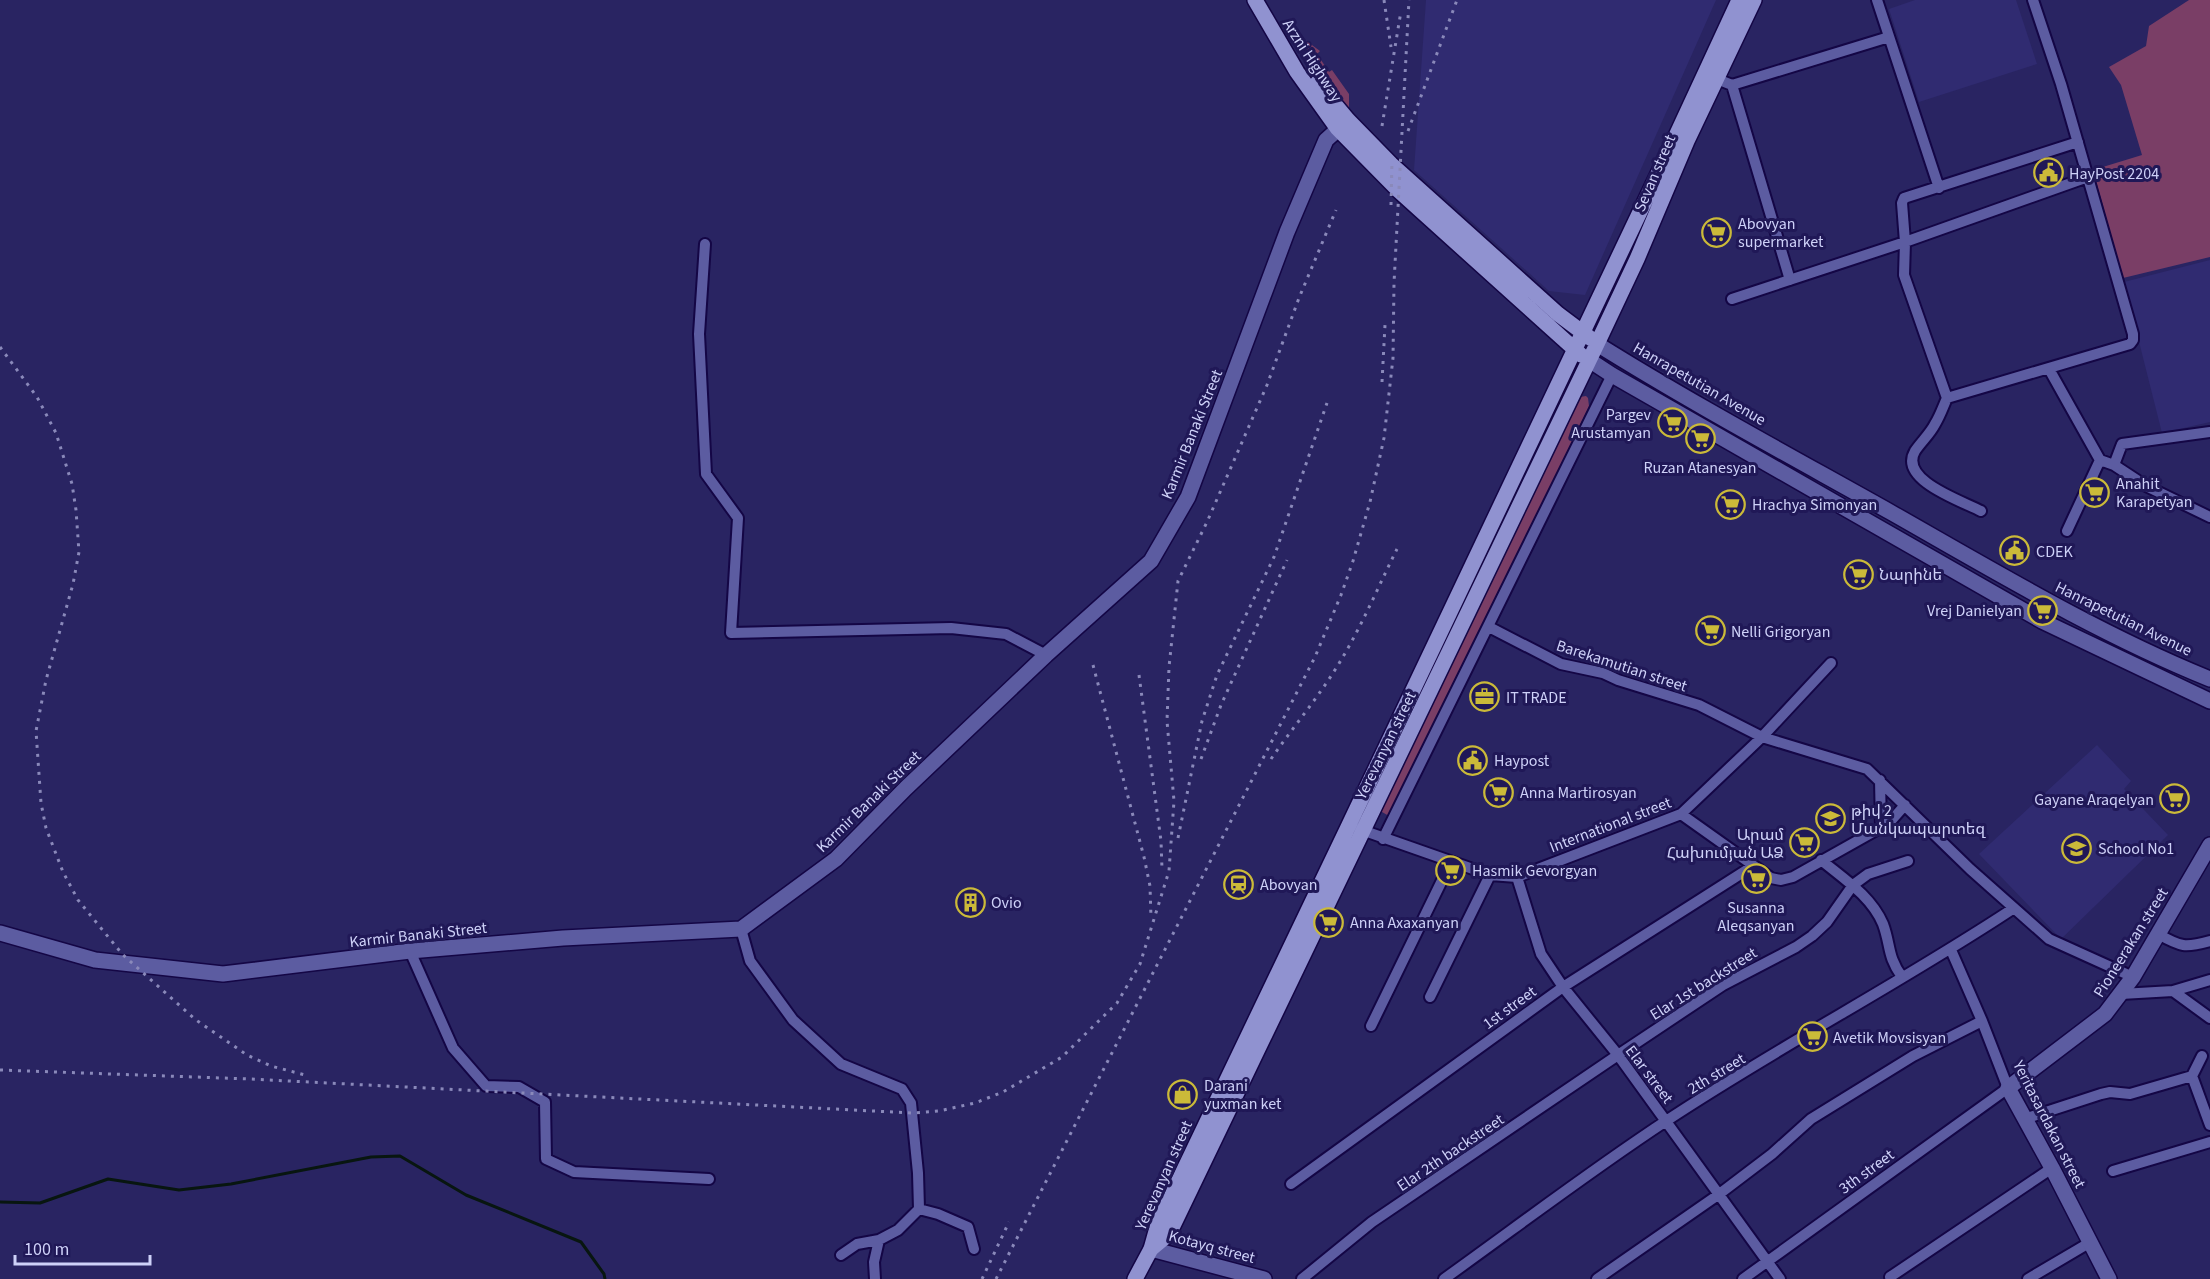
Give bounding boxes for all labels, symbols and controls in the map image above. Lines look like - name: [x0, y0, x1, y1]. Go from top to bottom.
- street label: Arzni Highway: [1277, 15, 1348, 107]
- street label: Sevan street: [1629, 131, 1681, 215]
- public building icon: HayPost 2204: [2032, 157, 2064, 189]
- place label: HayPost 2204: [2069, 163, 2159, 185]
- place label: Abovyan supermarket: [1738, 213, 1824, 253]
- supermarket icon: Abovyan supermarket: [1701, 216, 1733, 248]
- street label: Hanrapetutian Avenue: [1629, 337, 1770, 431]
- street label: Karmir Banaki Street: [1156, 366, 1228, 503]
- place label: Pargev Arustamyan: [1571, 404, 1652, 444]
- supermarket icon: Pargev Arustamyan: [1656, 407, 1688, 439]
- supermarket icon: Ruzan Atanesyan: [1684, 423, 1716, 455]
- place label: Ruzan Atanesyan: [1643, 457, 1757, 479]
- place label: Anahit Karapetyan: [2116, 473, 2193, 513]
- supermarket icon: Anahit Karapetyan: [2079, 476, 2111, 508]
- supermarket icon: Hrachya Simonyan: [1715, 488, 1747, 520]
- place label: Hrachya Simonyan: [1752, 494, 1877, 516]
- public building icon: CDEK: [1999, 535, 2031, 567]
- place label: CDEK: [2036, 541, 2073, 563]
- supermarket icon: Նարինե: [1842, 558, 1874, 590]
- place label: Նարինե: [1879, 564, 1942, 586]
- street label: Hanrapetutian Avenue: [2051, 576, 2196, 662]
- supermarket icon: Vrej Danielyan: [2027, 594, 2059, 626]
- place label: Vrej Danielyan: [1927, 600, 2022, 622]
- supermarket icon: Nelli Grigoryan: [1694, 615, 1726, 647]
- place label: Nelli Grigoryan: [1731, 621, 1830, 643]
- street label: Barekamutian street: [1553, 634, 1690, 698]
- office icon: IT TRADE: [1469, 681, 1501, 713]
- street label: Yerevanyan street: [1350, 687, 1422, 804]
- place label: IT TRADE: [1506, 687, 1567, 709]
- public building icon: Haypost: [1457, 744, 1489, 776]
- street label: Karmir Banaki Street: [811, 745, 926, 858]
- place label: Haypost: [1494, 750, 1550, 772]
- supermarket icon: Anna Martirosyan: [1483, 776, 1515, 808]
- place label: Anna Martirosyan: [1520, 782, 1637, 804]
- supermarket icon: Gayane Araqelyan: [2159, 783, 2191, 815]
- place label: Gayane Araqelyan: [2034, 789, 2154, 811]
- street label: International street: [1546, 791, 1675, 858]
- place label: թիվ 2 Մանկապարտեզ: [1851, 800, 1986, 840]
- school or university icon: թիվ 2 Մանկապարտեզ: [1814, 803, 1846, 835]
- place label: Արամ Հախումյան ԱՁ: [1667, 824, 1784, 864]
- supermarket icon: Արամ Հախումյան ԱՁ: [1789, 827, 1821, 859]
- school or university icon: School No1: [2061, 832, 2093, 864]
- place label: School No1: [2098, 838, 2174, 860]
- supermarket icon: Hasmik Gevorgyan: [1435, 854, 1467, 886]
- place label: Hasmik Gevorgyan: [1472, 860, 1597, 882]
- supermarket icon: Susanna Aleqsanyan: [1740, 863, 1772, 895]
- station icon: Abovyan: [1223, 868, 1255, 900]
- place label: Abovyan: [1260, 874, 1318, 896]
- street label: Pioneerakan street: [2088, 883, 2174, 1002]
- building icon: Ovio: [954, 886, 986, 918]
- place label: Ovio: [991, 892, 1022, 914]
- place label: Susanna Aleqsanyan: [1717, 897, 1795, 937]
- supermarket icon: Anna Axaxanyan: [1313, 906, 1345, 938]
- place label: Anna Axaxanyan: [1350, 912, 1459, 934]
- street label: Karmir Banaki Street: [348, 917, 489, 953]
- street label: Elar 1st backstreet: [1646, 942, 1762, 1026]
- street label: 1st street: [1478, 981, 1541, 1035]
- supermarket icon: Avetik Movsisyan: [1796, 1021, 1828, 1053]
- place label: Avetik Movsisyan: [1833, 1027, 1946, 1049]
- street label: Elar street: [1620, 1041, 1679, 1109]
- street label: 2th street: [1684, 1048, 1750, 1100]
- street label: Yeritasardakan street: [2007, 1056, 2091, 1193]
- place label: Darani yuxman ket: [1204, 1075, 1282, 1115]
- shop icon: Darani yuxman ket: [1167, 1078, 1199, 1110]
- street label: Elar 2th backstreet: [1393, 1108, 1509, 1197]
- street label: Yerevanyan street: [1130, 1117, 1198, 1235]
- street label: 3th street: [1834, 1144, 1899, 1199]
- street label: Kotayq street: [1166, 1225, 1258, 1269]
- scale bar: [15, 1228, 150, 1266]
- text: 100 m: [24, 1237, 69, 1262]

